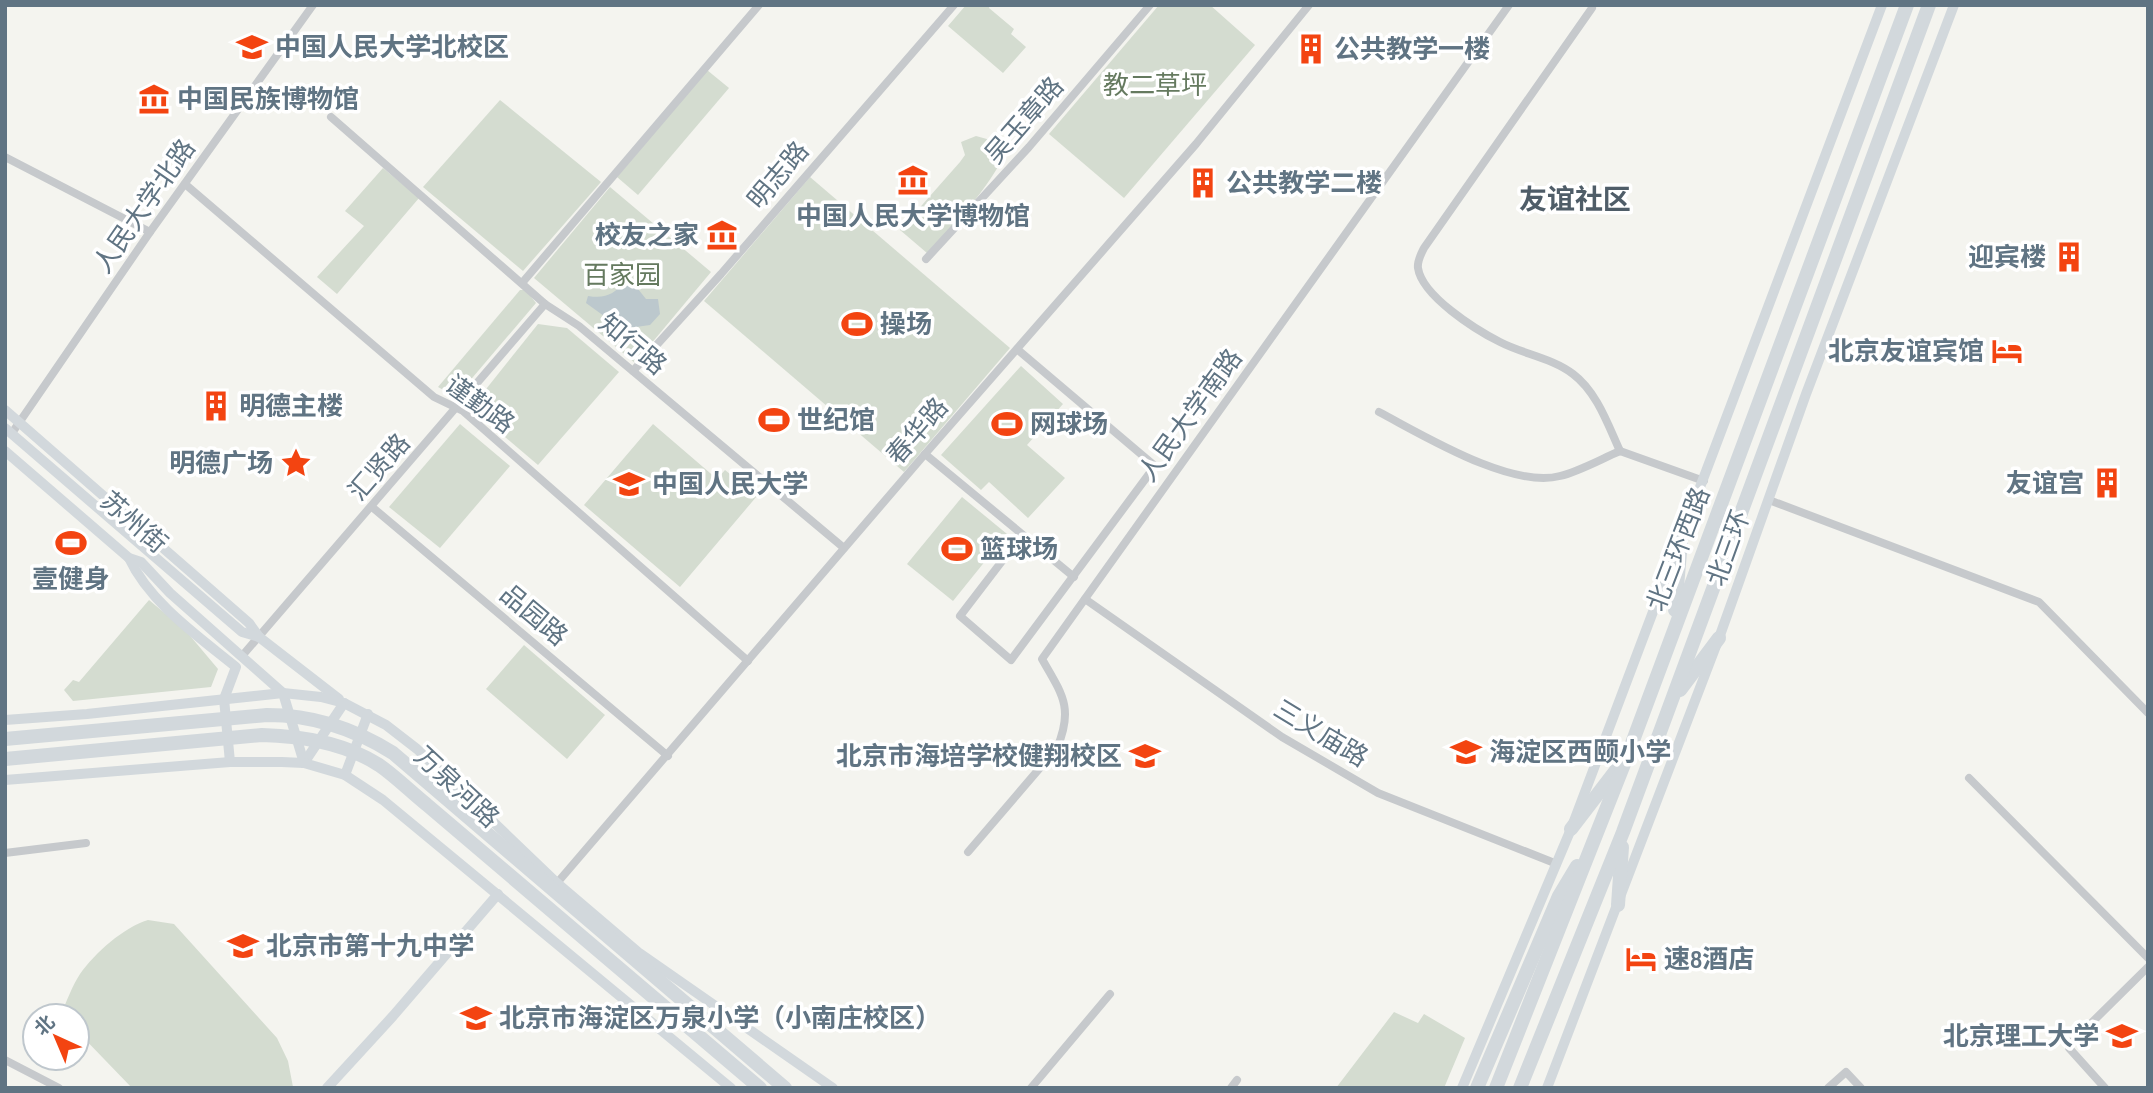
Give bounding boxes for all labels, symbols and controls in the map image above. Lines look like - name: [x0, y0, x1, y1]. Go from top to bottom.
- school or university icon: 中国人民大学北校区: [235, 30, 269, 64]
- building icon: 公共教学一楼: [1294, 32, 1328, 66]
- place label: 中国人民大学北校区: [275, 33, 509, 64]
- place label: 公共教学一楼: [1334, 35, 1490, 66]
- park label: 教二草坪: [1103, 71, 1207, 102]
- street label: 吴玉章路: [979, 72, 1071, 170]
- museum icon: 中国民族博物馆: [137, 82, 171, 116]
- place label: 中国民族博物馆: [177, 85, 359, 116]
- street label: 人民大学北路: [88, 134, 203, 280]
- street label: 明志路: [742, 136, 816, 216]
- museum icon: 中国人民大学博物馆: [896, 163, 930, 197]
- building icon: 公共教学二楼: [1186, 166, 1220, 200]
- place label: 公共教学二楼: [1226, 169, 1382, 200]
- district label: 友谊社区: [1519, 184, 1631, 217]
- place label: 中国人民大学博物馆: [796, 202, 1030, 233]
- museum icon: 校友之家: [705, 218, 739, 252]
- place label: 校友之家: [595, 221, 699, 252]
- building icon: 迎宾楼: [2052, 240, 2086, 274]
- place label: 迎宾楼: [1968, 243, 2046, 274]
- park label: 百家园: [583, 261, 661, 292]
- sports icon: 操场: [840, 307, 874, 341]
- street label: 知行路: [592, 308, 672, 382]
- place label: 操场: [880, 310, 932, 341]
- hotel icon: 北京友谊宾馆: [1990, 334, 2024, 368]
- place label: 北京友谊宾馆: [1828, 337, 1984, 368]
- street label: 人民大学南路: [1133, 344, 1250, 488]
- street label: 谨勤路: [438, 370, 520, 441]
- building icon: 明德主楼: [199, 389, 233, 423]
- place label: 明德主楼: [239, 392, 343, 423]
- street label: 春华路: [881, 392, 955, 472]
- sports icon: 世纪馆: [757, 403, 791, 437]
- place label: 世纪馆: [797, 406, 875, 437]
- sports icon: 网球场: [990, 407, 1024, 441]
- place label: 网球场: [1030, 410, 1108, 441]
- street label: 汇贤路: [343, 428, 417, 508]
- place icon: 明德广场: [279, 446, 313, 480]
- place label: 明德广场: [169, 449, 273, 480]
- building icon: 友谊宫: [2090, 466, 2124, 500]
- school or university icon: 中国人民大学: [612, 467, 646, 501]
- place label: 友谊宫: [2006, 469, 2084, 500]
- place label: 中国人民大学: [652, 470, 808, 501]
- street label: 北三环西路: [1642, 483, 1717, 616]
- street label: 苏州街: [93, 486, 173, 560]
- street label: 北三环: [1702, 507, 1757, 590]
- sports icon: 壹健身: [54, 526, 88, 560]
- sports icon: 篮球场: [940, 532, 974, 566]
- place label: 篮球场: [980, 535, 1058, 566]
- place label: 壹健身: [32, 565, 110, 596]
- street label: 品园路: [493, 579, 573, 653]
- street label: 三义庙路: [1268, 694, 1373, 774]
- school or university icon: 海淀区西颐小学: [1449, 735, 1483, 769]
- place label: 海淀区西颐小学: [1489, 738, 1671, 769]
- school or university icon: 北京市海培学校健翔校区: [1128, 739, 1162, 773]
- street label: 万泉河路: [407, 741, 505, 835]
- place label: 北京市海培学校健翔校区: [836, 742, 1122, 773]
- school or university icon: 北京市第十九中学: [226, 929, 260, 963]
- place label: 北京市第十九中学: [266, 932, 474, 963]
- hotel icon: 速8酒店: [1624, 942, 1658, 976]
- place label: 速8酒店: [1664, 945, 1754, 976]
- school or university icon: 北京市海淀区万泉小学（小南庄校区）: [459, 1001, 493, 1035]
- north arrow: [21, 1002, 91, 1072]
- place label: 北京市海淀区万泉小学（小南庄校区）: [499, 1004, 941, 1035]
- text: 北: [30, 1011, 60, 1041]
- school or university icon: 北京理工大学: [2105, 1019, 2139, 1053]
- place label: 北京理工大学: [1943, 1022, 2099, 1053]

